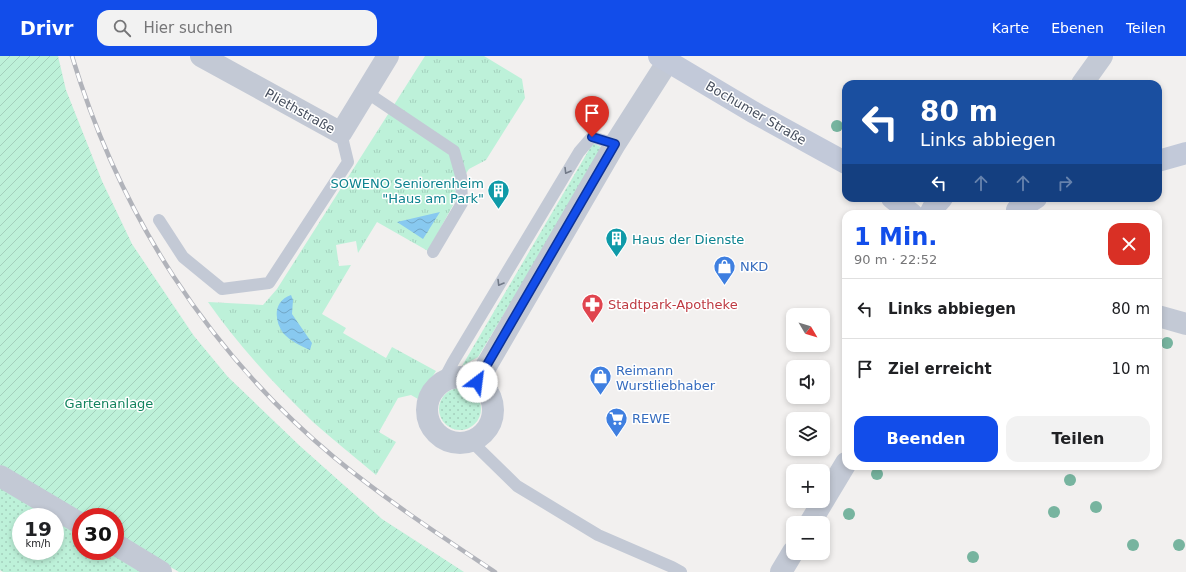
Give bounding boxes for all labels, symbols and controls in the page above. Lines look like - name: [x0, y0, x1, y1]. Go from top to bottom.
- search box: [97, 10, 377, 46]
- text: Drivr: [20, 17, 73, 39]
- icon: search: [111, 17, 133, 39]
- text: Hier suchen: [143, 19, 233, 37]
- text: Karte: [992, 20, 1029, 36]
- text: Ebenen: [1051, 20, 1104, 36]
- text: Teilen: [1126, 20, 1166, 36]
- street label: Bochumer Straße: [703, 78, 809, 148]
- street label: Pliethstraße: [262, 86, 338, 136]
- text: 80 m: [920, 95, 998, 128]
- pin: [575, 96, 609, 137]
- icon: left: [854, 96, 906, 148]
- icon: arrive: [581, 102, 603, 124]
- text: Links abbiegen: [920, 129, 1056, 150]
- one-way arrow: [565, 167, 572, 174]
- icon: left: [928, 172, 950, 194]
- icon: ahead: [970, 172, 992, 194]
- icon: ahead: [1012, 172, 1034, 194]
- icon: right: [1054, 172, 1076, 194]
- place label: SOWENO Seniorenheim "Haus am Park": [330, 176, 484, 206]
- building icon: SOWENO Seniorenheim "Haus am Park": [486, 177, 512, 210]
- text: 1 Min.: [854, 223, 937, 251]
- button: close: [1108, 223, 1150, 265]
- building icon: Haus der Dienste: [604, 226, 630, 259]
- place label: Haus der Dienste: [632, 232, 744, 247]
- text: 90 m · 22:52: [854, 252, 937, 267]
- shop icon: NKD: [712, 253, 738, 286]
- place label: NKD: [740, 259, 768, 274]
- one-way arrow: [498, 279, 505, 286]
- pharmacy icon: Stadtpark-Apotheke: [580, 291, 606, 324]
- place label: Stadtpark-Apotheke: [608, 297, 738, 312]
- icon: left: [854, 298, 876, 320]
- text: Links abbiegen: [888, 300, 1016, 318]
- text: 80 m: [1112, 300, 1150, 318]
- north arrow: [786, 308, 830, 352]
- map controls: [786, 308, 830, 560]
- icon: arrive: [854, 358, 876, 380]
- button: sound: [786, 360, 830, 404]
- text: Ziel erreicht: [888, 360, 992, 378]
- text: 10 m: [1112, 360, 1150, 378]
- position arrow: [456, 361, 498, 403]
- place label: Reimann Wurstliebhaber: [616, 363, 716, 393]
- shop icon: Reimann Wurstliebhaber: [587, 364, 613, 397]
- park label: Gartenanlage: [65, 396, 153, 411]
- supermarket icon: REWE: [604, 405, 630, 438]
- place label: REWE: [632, 411, 670, 426]
- button: layers: [786, 412, 830, 456]
- button: Beenden: [854, 416, 998, 462]
- button: Teilen: [1006, 416, 1150, 462]
- button: +: [786, 464, 830, 508]
- speed limit sign: 30: [72, 508, 124, 560]
- button: −: [786, 516, 830, 560]
- text: 19: [24, 517, 52, 541]
- text: km/h: [25, 538, 51, 549]

